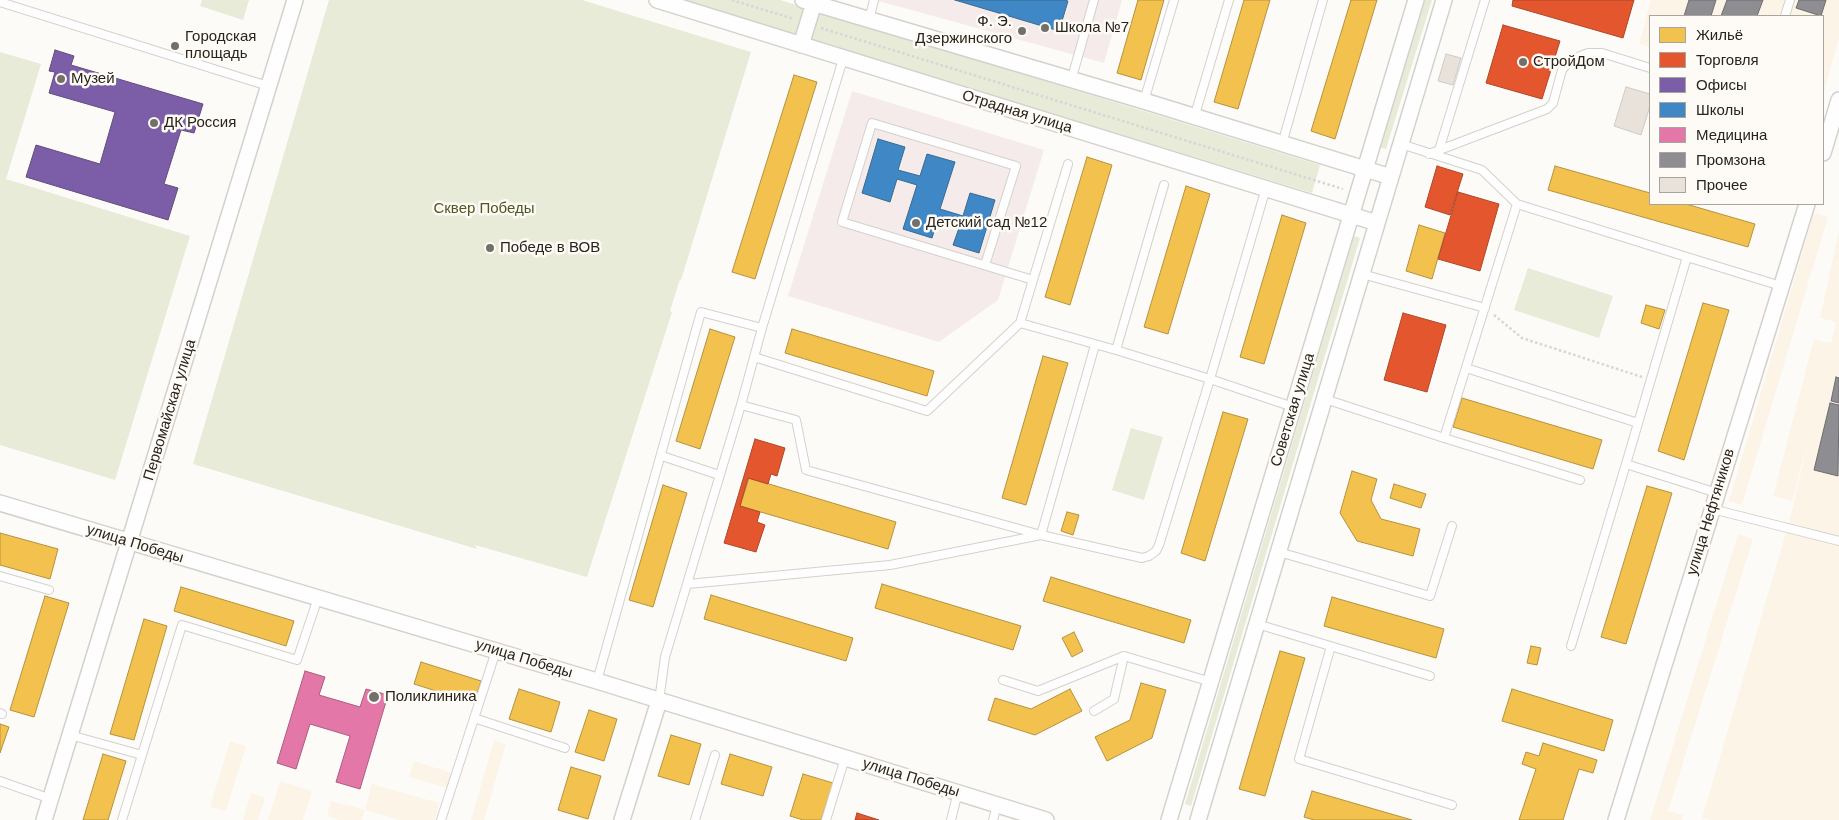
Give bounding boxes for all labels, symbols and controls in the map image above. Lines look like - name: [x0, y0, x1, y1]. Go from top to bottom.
- place label: Ф. Э. Дзержинского: [915, 13, 1012, 48]
- legend: [1649, 15, 1824, 205]
- place label: Школа №7: [1055, 19, 1129, 37]
- marker: Школа №7: [1039, 22, 1051, 34]
- marker: Ф. Э. Дзержинского: [1016, 25, 1028, 37]
- text: Жильё: [1696, 26, 1743, 43]
- place label: Городская площадь: [185, 28, 256, 63]
- marker: Городская площадь: [169, 40, 181, 52]
- text: Торговля: [1696, 51, 1759, 68]
- place label: СтройДом: [1533, 53, 1605, 71]
- marker: СтройДом: [1517, 56, 1529, 68]
- place label: Музей: [71, 70, 115, 88]
- marker: Музей: [55, 73, 67, 85]
- text: Офисы: [1696, 76, 1747, 93]
- street label: Отрадная улица: [960, 87, 1074, 137]
- text: Школы: [1696, 101, 1744, 118]
- place label: ДК Россия: [164, 114, 236, 132]
- marker: ДК Россия: [148, 117, 160, 129]
- text: Медицина: [1696, 126, 1767, 143]
- text: Промзона: [1696, 151, 1765, 168]
- text: Прочее: [1696, 176, 1748, 193]
- park label: Сквер Победы: [433, 200, 535, 218]
- place label: Детский сад №12: [926, 214, 1047, 232]
- marker: Детский сад №12: [910, 217, 922, 229]
- place label: Победе в ВОВ: [500, 239, 600, 257]
- marker: Победе в ВОВ: [484, 242, 496, 254]
- street label: Первомайская улица: [140, 337, 200, 483]
- street label: Советская улица: [1267, 351, 1319, 469]
- street label: улица Нефтяников: [1683, 447, 1739, 577]
- street label: улица Победы: [84, 521, 186, 567]
- street label: улица Победы: [473, 636, 575, 682]
- place label: Поликлиника: [385, 688, 477, 706]
- marker: Поликлиника: [367, 690, 381, 704]
- street label: улица Победы: [860, 755, 962, 801]

